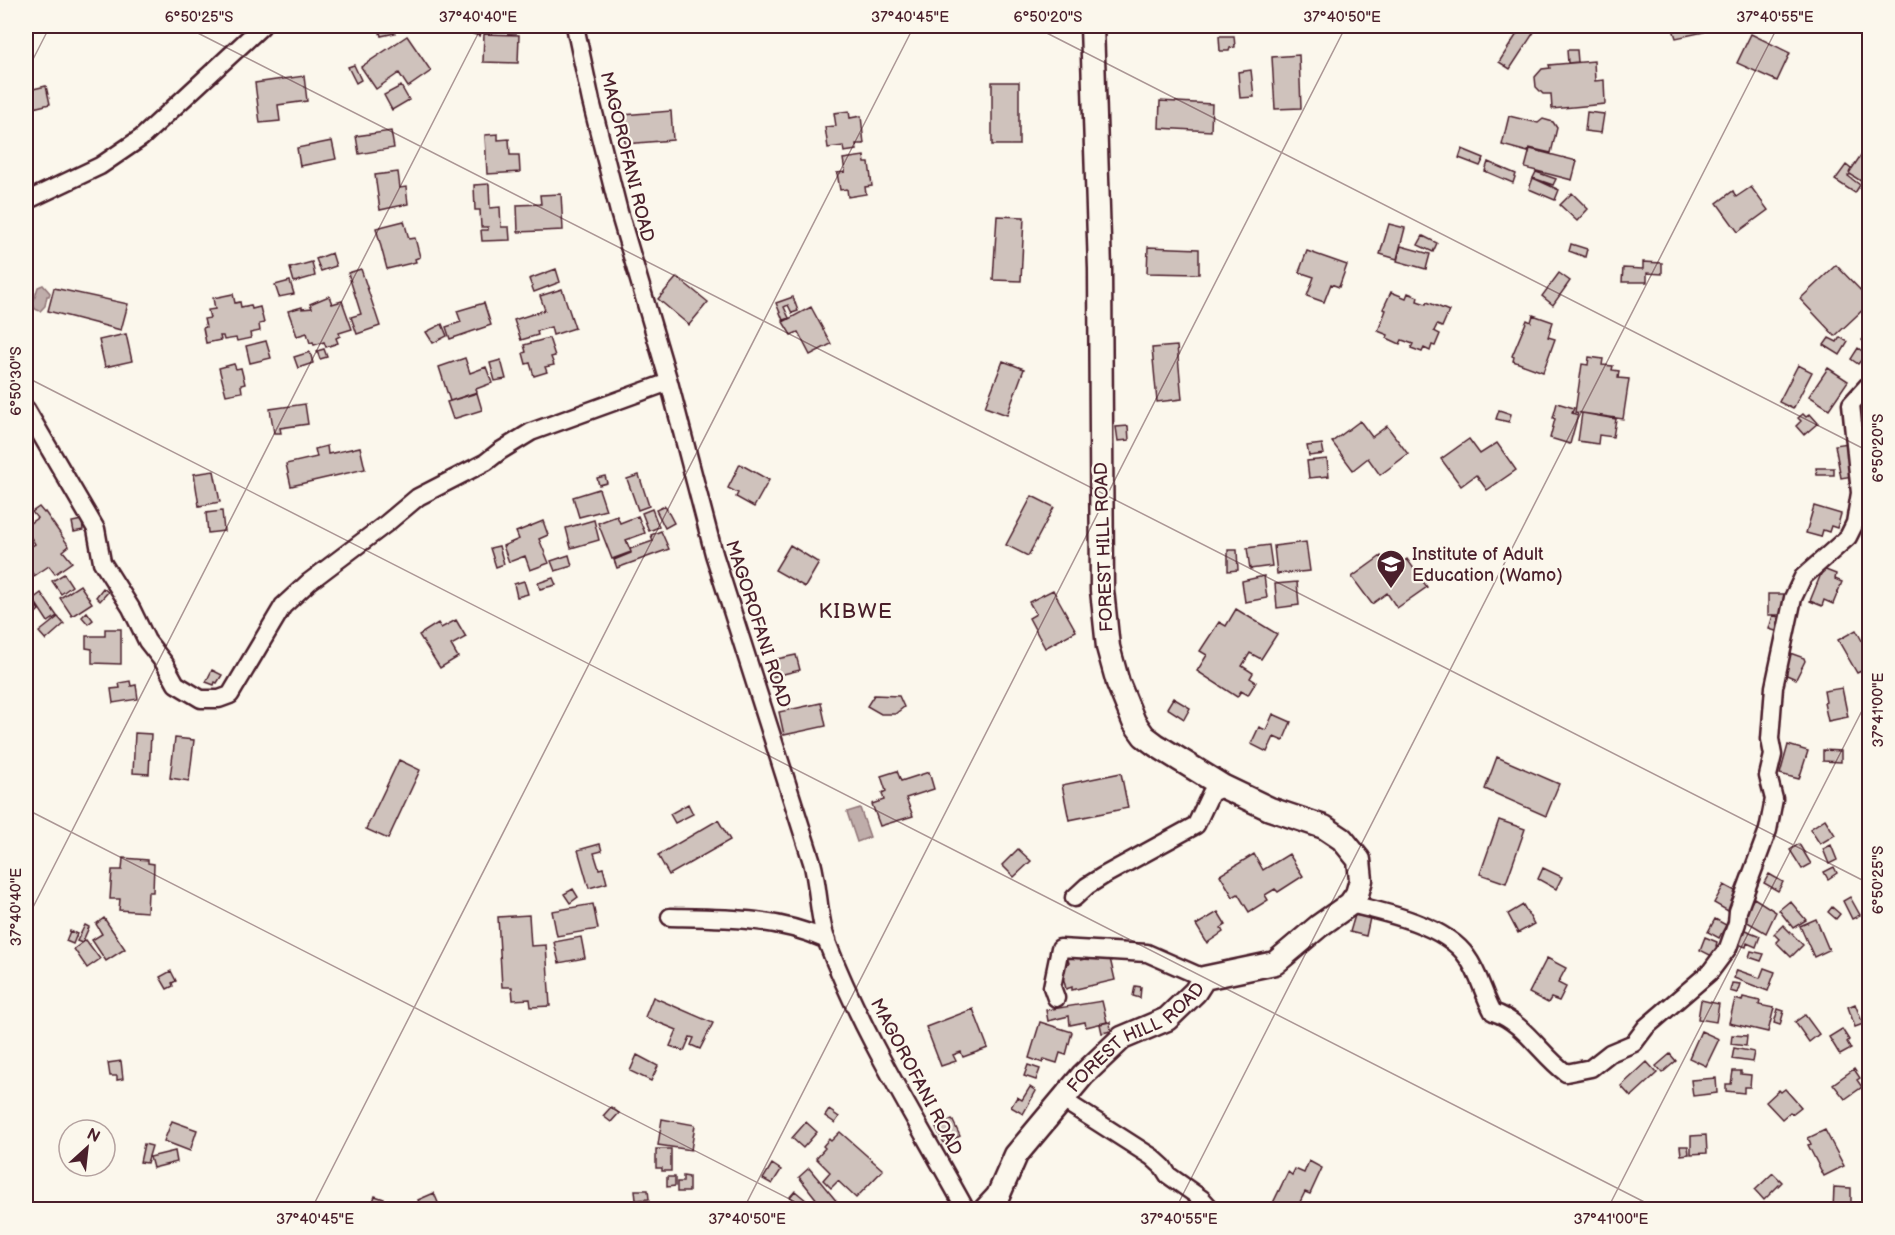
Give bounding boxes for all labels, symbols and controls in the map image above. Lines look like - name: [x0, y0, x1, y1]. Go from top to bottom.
- text: 6°50'25"S: [165, 8, 233, 27]
- text: 37°40'40"E: [439, 8, 517, 27]
- text: 37°40'45"E: [871, 8, 949, 27]
- text: 6°50'20"S: [1014, 8, 1082, 27]
- text: 37°40'50"E: [1303, 8, 1381, 27]
- text: 37°40'55"E: [1736, 8, 1814, 27]
- street label: MAGOROFANI ROAD: [596, 70, 658, 244]
- text: 6°50'30"S: [7, 346, 26, 416]
- text: 6°50'20"S: [1869, 414, 1888, 482]
- street label: FOREST HILL ROAD: [1091, 462, 1117, 632]
- street label: MAGOROFANI ROAD: [721, 538, 795, 710]
- place label: Institute of Adult Education (Wamo): [1412, 544, 1563, 586]
- school or university icon: Institute of Adult Education (Wamo): [1375, 548, 1407, 590]
- district label: KIBWE: [819, 599, 893, 624]
- text: 37°41'00"E: [1869, 672, 1888, 747]
- text: 6°50'25"S: [1869, 846, 1888, 914]
- text: 37°40'40"E: [7, 868, 26, 946]
- street label: FOREST HILL ROAD: [1063, 979, 1209, 1096]
- street label: MAGOROFANI ROAD: [866, 995, 966, 1159]
- north arrow: [57, 1118, 117, 1178]
- text: N: [83, 1125, 103, 1147]
- text: 37°40'45"E: [276, 1210, 354, 1229]
- text: 37°40'50"E: [708, 1210, 786, 1229]
- text: 37°40'55"E: [1140, 1210, 1218, 1229]
- text: 37°41'00"E: [1574, 1210, 1649, 1229]

